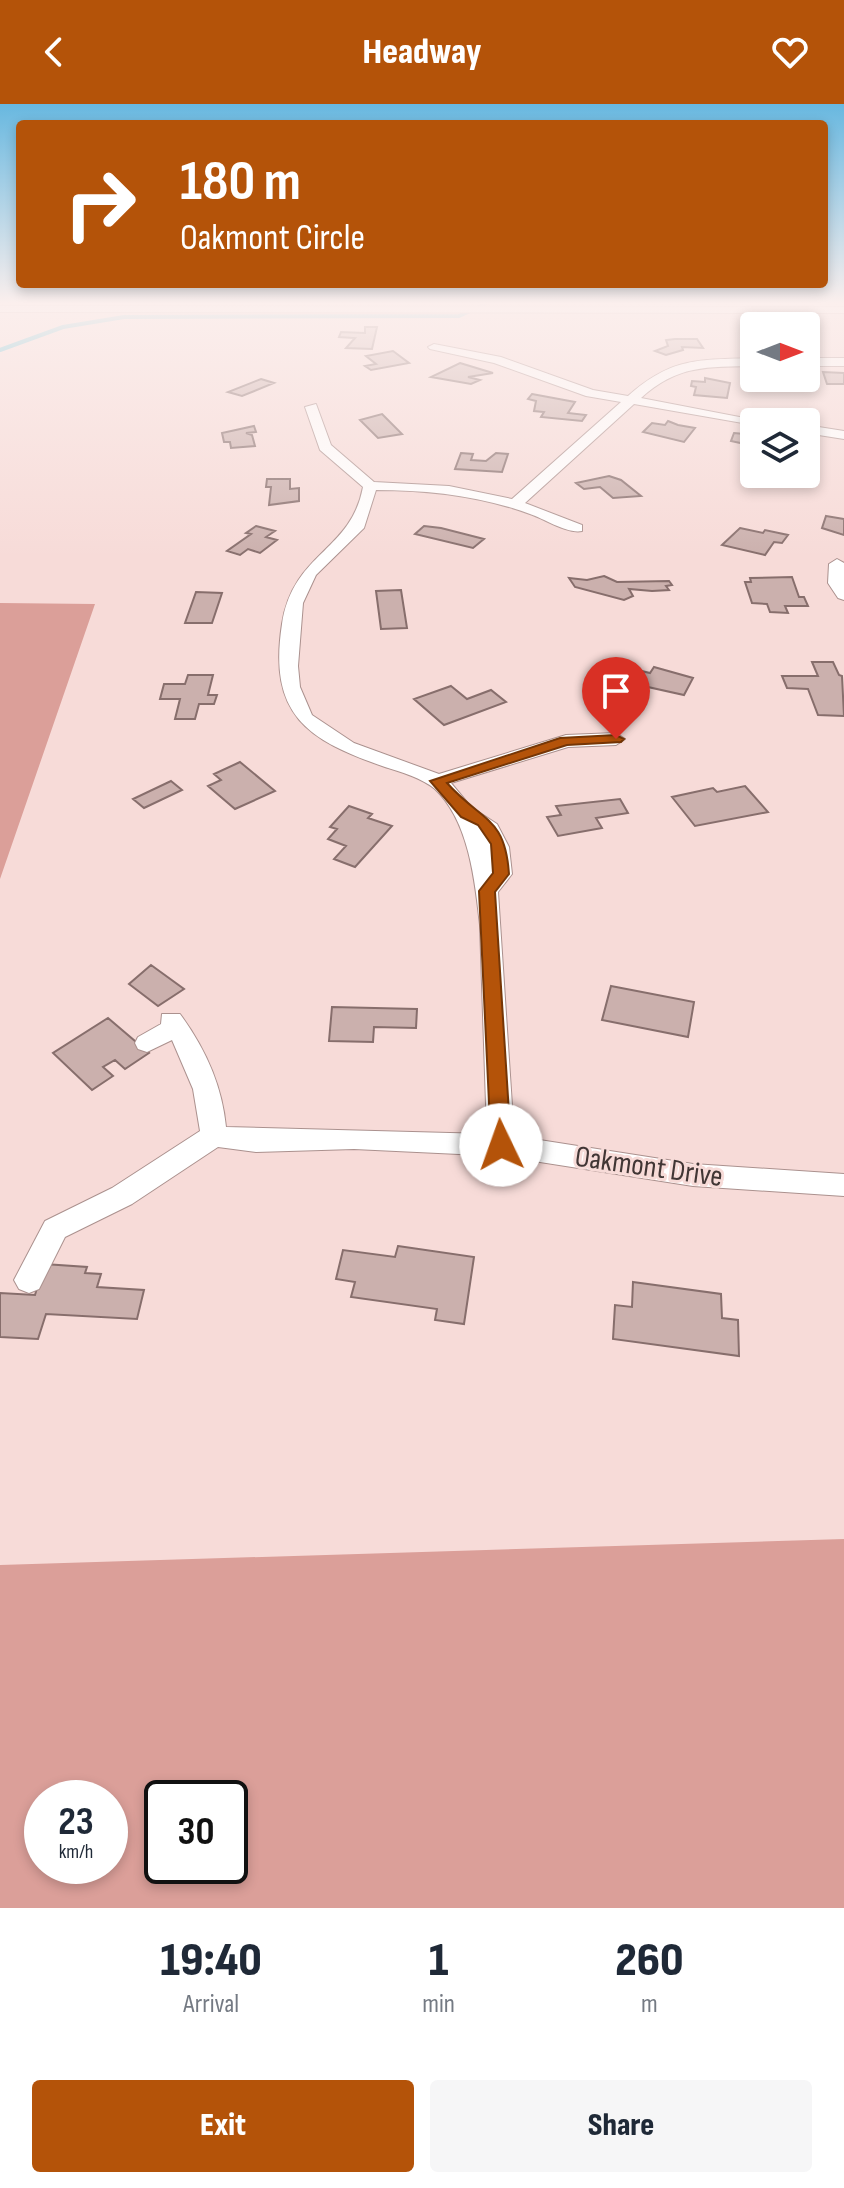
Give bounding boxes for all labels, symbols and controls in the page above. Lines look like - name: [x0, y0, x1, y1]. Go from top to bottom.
- icon: back: [32, 30, 76, 74]
- icon: heart: [768, 30, 812, 74]
- text: Headway: [363, 31, 481, 74]
- text: 180 m: [180, 149, 301, 216]
- icon: right: [48, 152, 152, 256]
- text: Oakmont Circle: [180, 217, 365, 260]
- north arrow: [740, 312, 820, 392]
- map controls: [740, 312, 820, 488]
- button: layers: [740, 408, 820, 488]
- pin: [582, 657, 650, 739]
- icon: arrive: [594, 669, 638, 713]
- position arrow: [459, 1103, 543, 1187]
- street label: Oakmont Drive: [573, 1139, 725, 1195]
- speed limit sign: 30: [144, 1780, 248, 1884]
- text: 23: [58, 1798, 94, 1846]
- text: km/h: [59, 1840, 93, 1864]
- text: 19:40: [160, 1932, 262, 1989]
- text: 1: [429, 1932, 448, 1989]
- text: 260: [615, 1932, 684, 1989]
- text: Arrival: [183, 1989, 239, 2020]
- text: min: [422, 1989, 455, 2020]
- text: m: [641, 1989, 658, 2020]
- button: Exit: [32, 2080, 414, 2172]
- button: Share: [430, 2080, 812, 2172]

